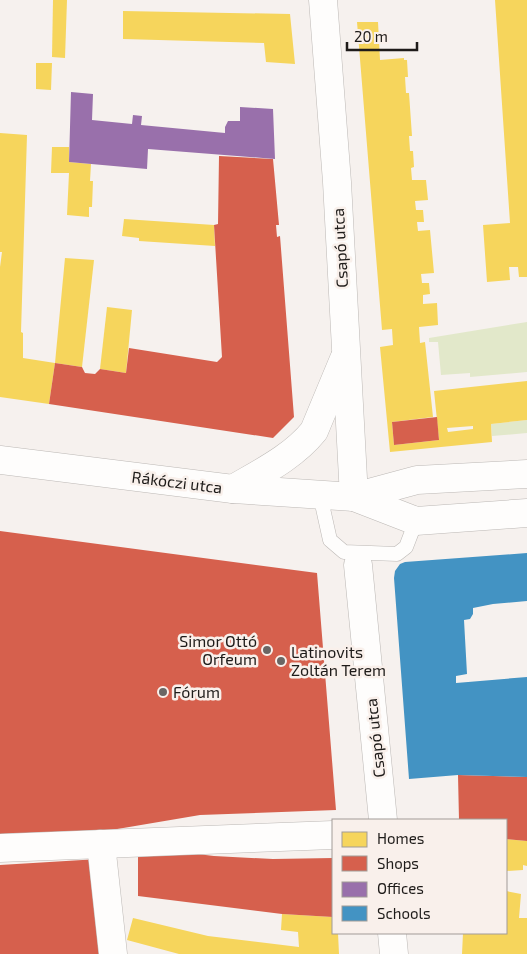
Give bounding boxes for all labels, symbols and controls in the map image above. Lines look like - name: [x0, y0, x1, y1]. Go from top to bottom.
- scale bar: [347, 20, 417, 52]
- text: 20 m: [354, 27, 388, 45]
- street label: Csapó utca: [328, 208, 351, 288]
- street label: Rákóczi utca: [131, 467, 223, 496]
- place label: Simor Ottó Orfeum: [179, 631, 257, 668]
- place label: Latinovits Zoltán Terem: [291, 642, 386, 679]
- marker: Simor Ottó Orfeum: [261, 644, 273, 656]
- marker: Latinovits Zoltán Terem: [275, 655, 287, 667]
- place label: Fórum: [173, 682, 220, 701]
- marker: Fórum: [157, 686, 169, 698]
- street label: Csapó utca: [361, 697, 388, 779]
- legend: [332, 819, 507, 934]
- text: Homes: [377, 829, 424, 847]
- text: Shops: [377, 854, 419, 872]
- text: Offices: [377, 879, 424, 897]
- text: Schools: [377, 904, 431, 922]

